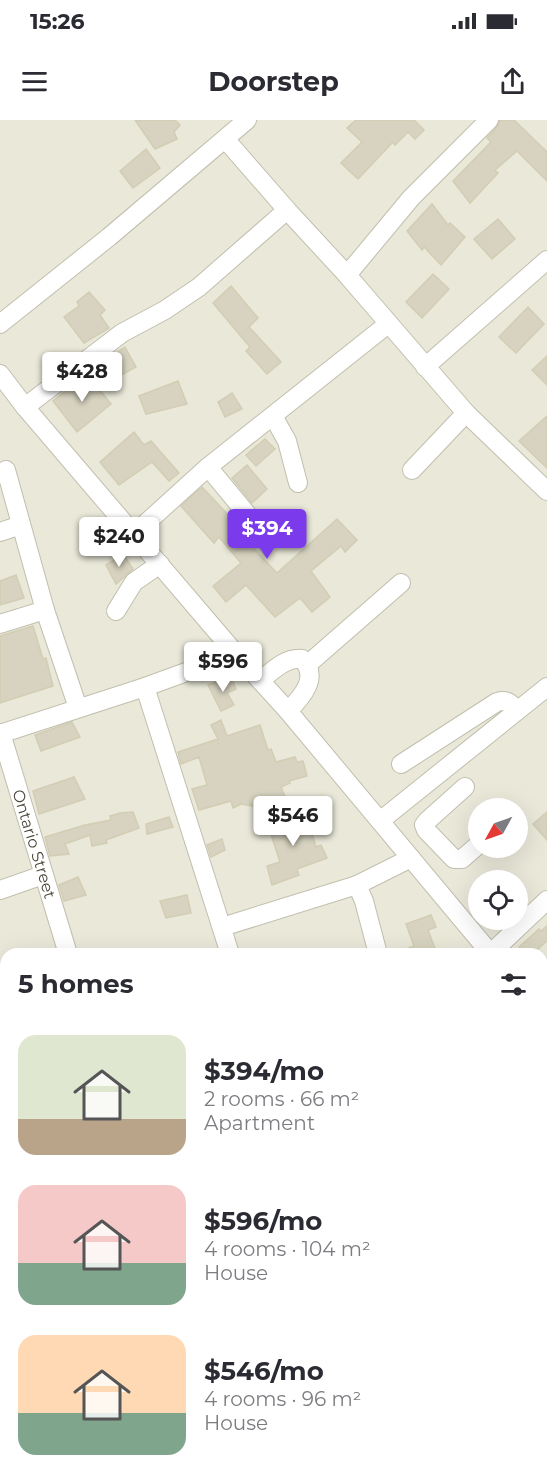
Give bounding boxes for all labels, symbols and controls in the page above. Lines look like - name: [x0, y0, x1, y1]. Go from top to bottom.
- text: 15:26: [30, 8, 84, 35]
- icon: menu: [18, 65, 51, 98]
- text: Doorstep: [208, 65, 339, 98]
- icon: share: [496, 65, 529, 98]
- pin: $428: [46, 352, 118, 403]
- text: $428: [56, 359, 108, 383]
- pin: $394: [231, 509, 303, 560]
- text: $394: [241, 516, 293, 540]
- pin: $240: [83, 517, 155, 568]
- text: $240: [93, 524, 145, 548]
- pin: $596: [187, 642, 259, 693]
- text: $596: [198, 649, 248, 673]
- street label: Ontario Street: [8, 787, 60, 901]
- pin: $546: [257, 796, 329, 847]
- north arrow: [468, 798, 528, 858]
- map controls: [468, 798, 528, 930]
- text: $546: [267, 803, 319, 827]
- button: locate: [468, 870, 528, 930]
- text: 5 homes: [18, 968, 134, 1000]
- icon: filters: [497, 968, 530, 1001]
- text: $394/mo: [204, 1055, 324, 1087]
- icon: home: [66, 1059, 138, 1131]
- text: 2 rooms · 66 m²: [204, 1087, 359, 1111]
- text: Apartment: [204, 1111, 315, 1135]
- text: $596/mo: [204, 1205, 322, 1237]
- icon: home: [66, 1209, 138, 1281]
- text: 4 rooms · 104 m²: [204, 1237, 371, 1261]
- text: House: [204, 1261, 268, 1285]
- text: $546/mo: [204, 1355, 324, 1387]
- icon: home: [66, 1359, 138, 1431]
- text: 4 rooms · 96 m²: [204, 1387, 361, 1411]
- text: House: [204, 1411, 268, 1435]

